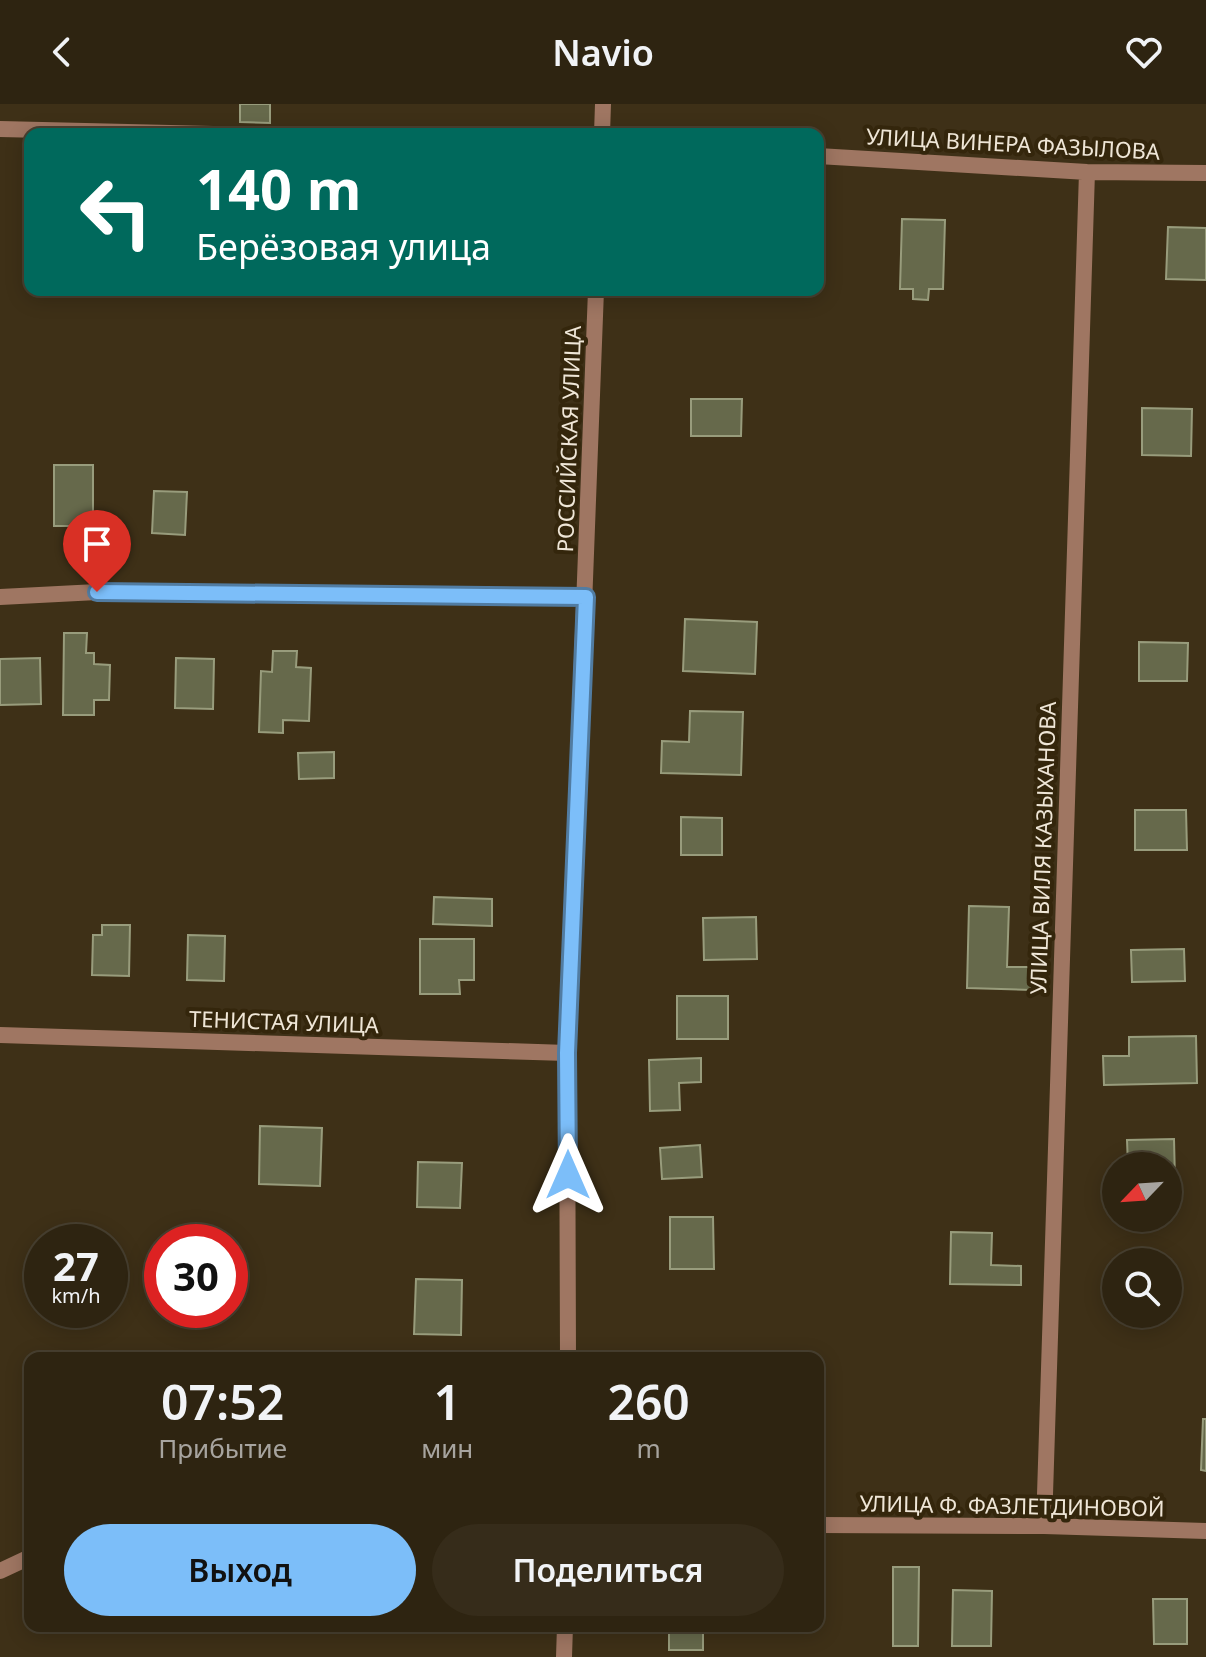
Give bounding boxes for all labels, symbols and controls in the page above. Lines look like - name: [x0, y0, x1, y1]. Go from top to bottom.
- text: Navio: [552, 28, 654, 77]
- icon: back: [40, 30, 84, 74]
- icon: heart: [1122, 30, 1166, 74]
- street label: УЛИЦА ВИНЕРА ФАЗЫЛОВА: [865, 120, 1162, 166]
- text: 140 m: [196, 150, 361, 226]
- icon: left: [64, 160, 168, 264]
- text: Берёзовая улица: [196, 222, 491, 271]
- street label: РОССИЙСКАЯ УЛИЦА: [549, 324, 587, 553]
- pin: [63, 510, 131, 592]
- icon: arrive: [75, 522, 119, 566]
- street label: УЛИЦА ВИЛЯ КАЗЫХАНОВА: [1022, 700, 1062, 995]
- street label: ТЕНИСТАЯ УЛИЦА: [189, 1003, 380, 1039]
- position arrow: [526, 1133, 610, 1217]
- north arrow: [1102, 1152, 1182, 1232]
- map controls: [1102, 1152, 1182, 1328]
- speed limit sign: 30: [144, 1224, 248, 1328]
- text: 27: [53, 1238, 99, 1293]
- button: search: [1102, 1248, 1182, 1328]
- text: km/h: [51, 1282, 101, 1309]
- text: 07:52: [161, 1369, 284, 1434]
- text: 1: [433, 1369, 461, 1434]
- text: 260: [607, 1369, 690, 1434]
- text: Прибытие: [158, 1430, 287, 1466]
- text: мин: [421, 1430, 473, 1466]
- text: m: [636, 1430, 661, 1466]
- street label: УЛИЦА Ф. ФАЗЛЕТДИНОВОЙ: [859, 1487, 1165, 1523]
- button: Выход: [64, 1524, 416, 1616]
- button: Поделиться: [432, 1524, 784, 1616]

